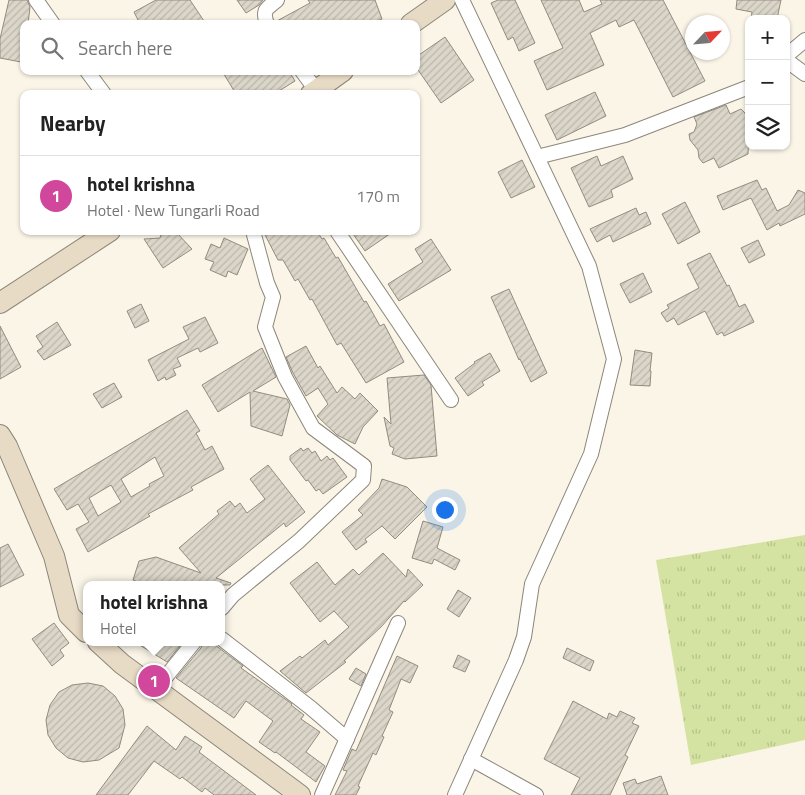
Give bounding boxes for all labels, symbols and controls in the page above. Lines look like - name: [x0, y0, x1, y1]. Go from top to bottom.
- north arrow: [685, 15, 730, 60]
- map controls: [745, 15, 790, 150]
- button: +: [745, 15, 790, 60]
- search box: [20, 20, 420, 75]
- text: Search here: [78, 33, 172, 62]
- icon: search: [38, 34, 66, 62]
- button: −: [745, 60, 790, 105]
- button: layers: [745, 105, 790, 150]
- text: Nearby: [40, 107, 105, 139]
- text: hotel krishna: [87, 169, 195, 198]
- text: 1: [52, 184, 60, 208]
- text: 170 m: [356, 184, 400, 208]
- text: Hotel · New Tungarli Road: [87, 198, 260, 222]
- your location: [432, 497, 458, 523]
- popup: [83, 581, 225, 646]
- text: hotel krishna: [100, 587, 208, 616]
- text: Hotel: [100, 616, 137, 640]
- pin: 1: [138, 662, 170, 700]

